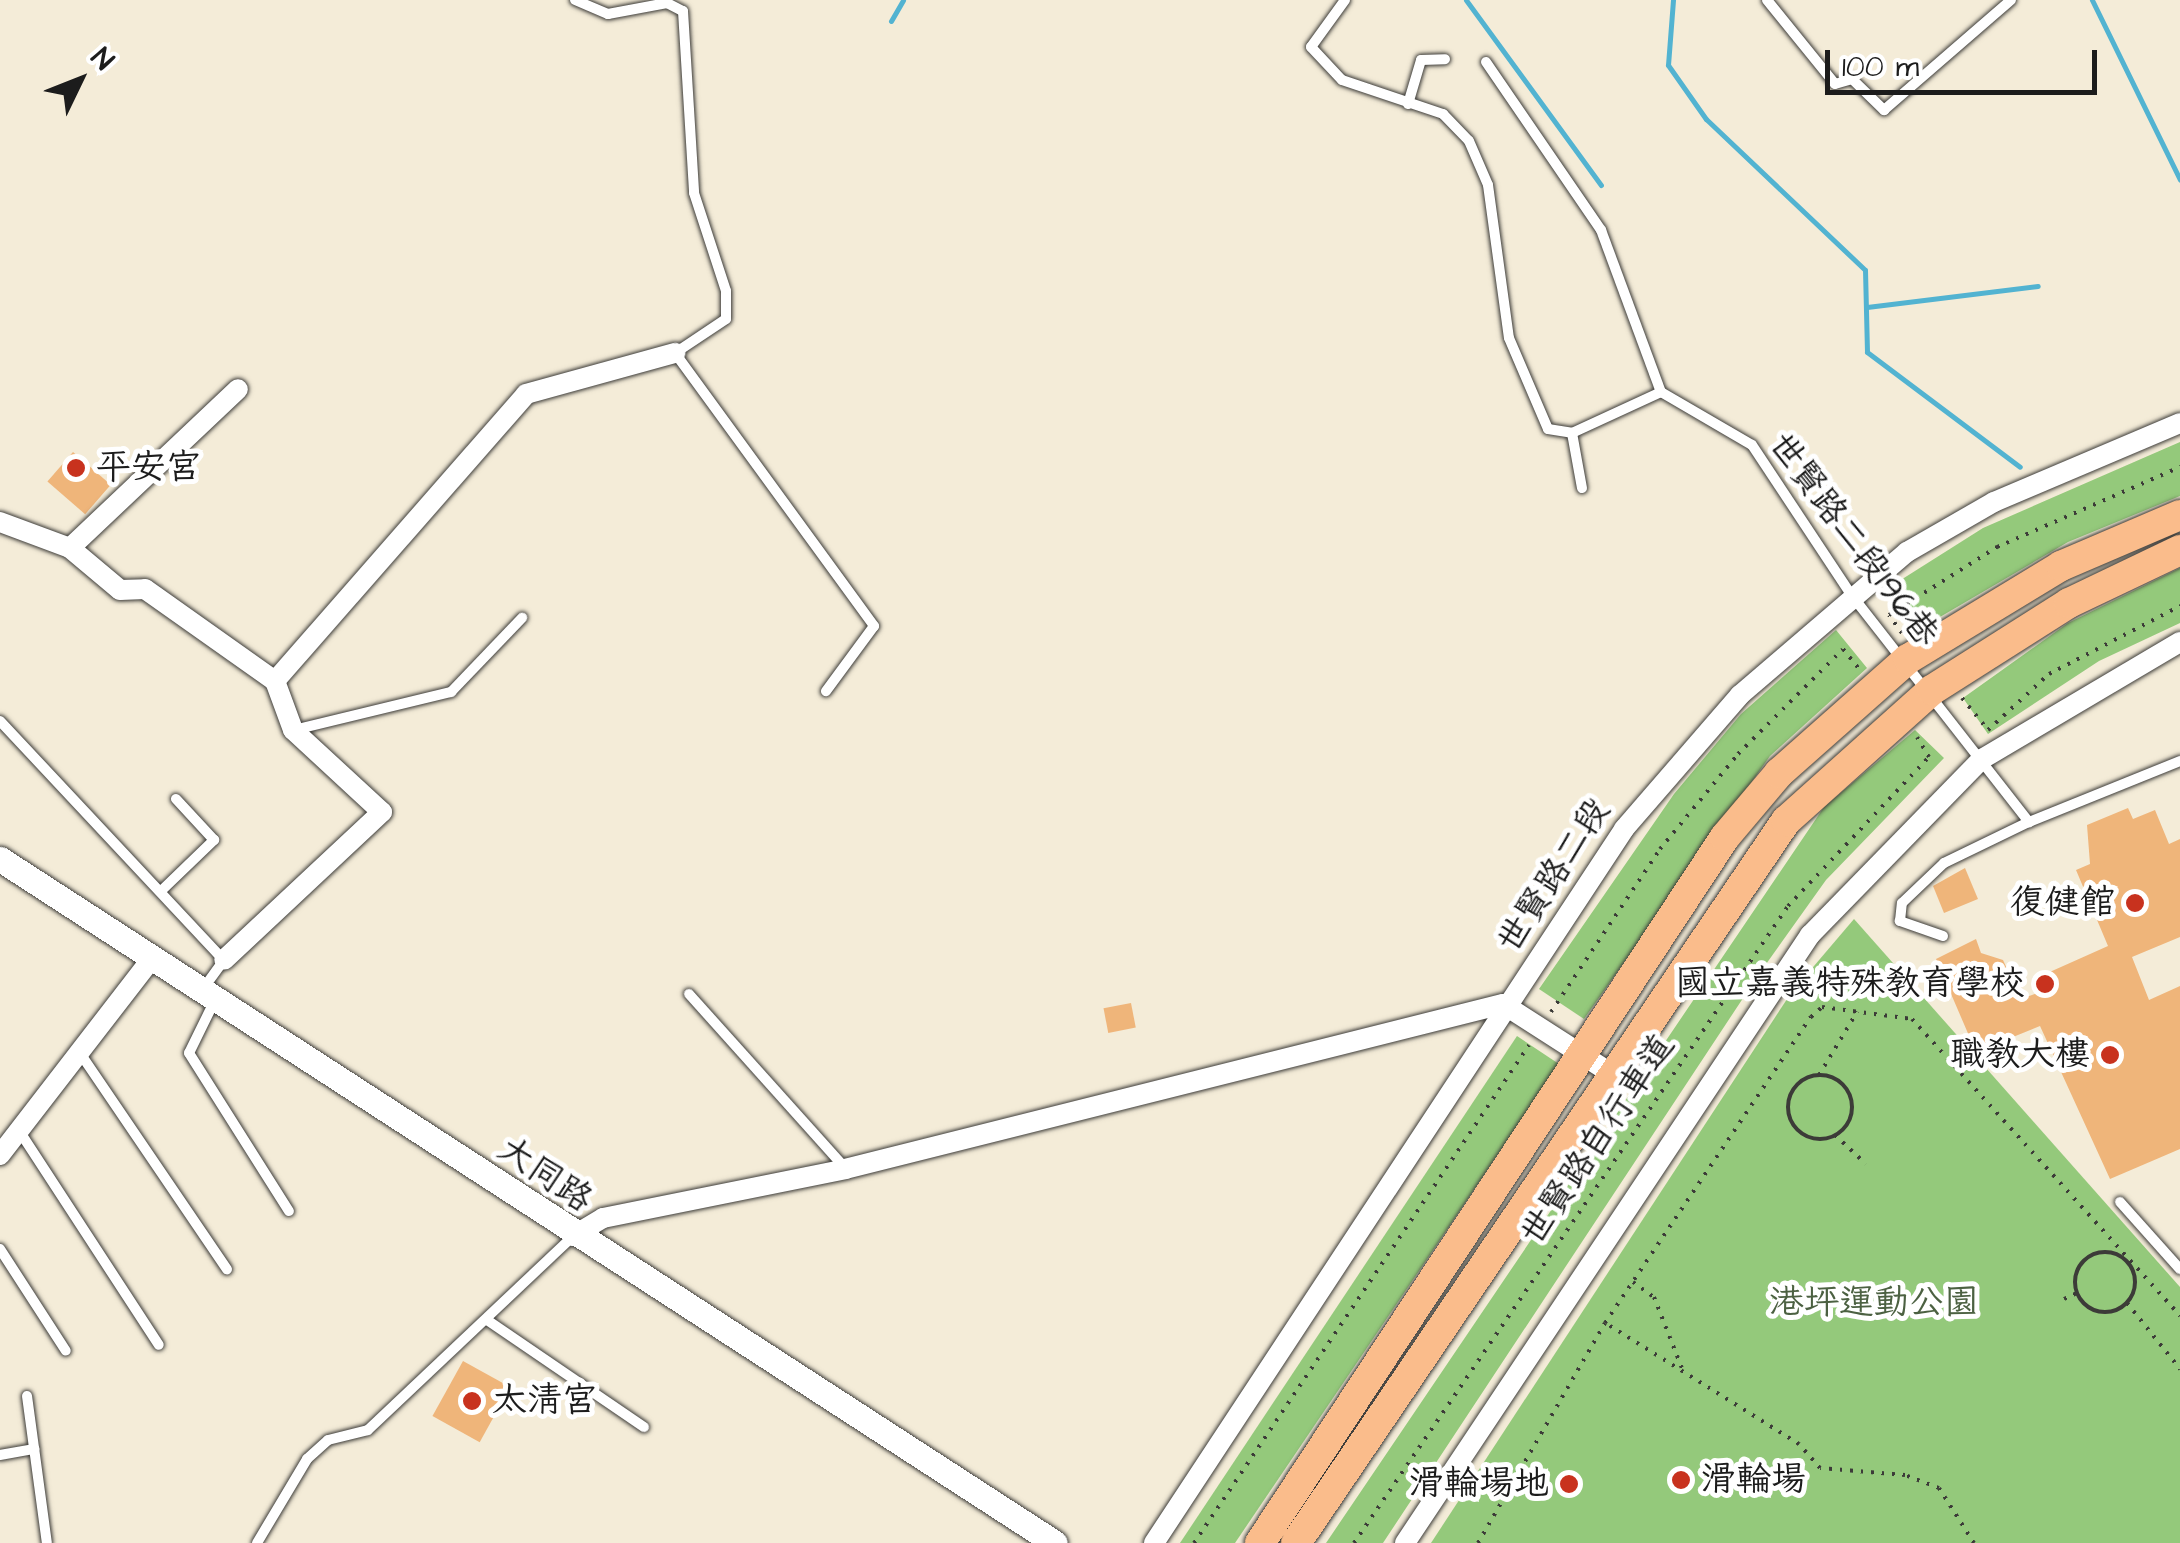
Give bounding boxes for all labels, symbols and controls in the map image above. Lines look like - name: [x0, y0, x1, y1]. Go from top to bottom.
- north arrow: [30, 30, 130, 130]
- scale bar: [1830, 30, 2102, 92]
- text: N: [82, 39, 123, 79]
- text: 100 m: [1842, 46, 1919, 88]
- street label: 世賢路二段196巷: [1759, 425, 1947, 655]
- place label: 平安宮: [96, 447, 201, 489]
- marker: 平安宮: [65, 457, 87, 479]
- street label: 世賢路二段: [1489, 791, 1619, 961]
- place label: 復健館: [2010, 882, 2115, 924]
- marker: 復健館: [2124, 892, 2146, 914]
- place label: 國立嘉義特殊教育學校: [1675, 963, 2025, 1005]
- marker: 國立嘉義特殊教育學校: [2034, 973, 2056, 995]
- street label: 世賢路自行車道: [1512, 1027, 1684, 1253]
- place label: 職教大樓: [1950, 1034, 2090, 1076]
- marker: 職教大樓: [2099, 1044, 2121, 1066]
- street label: 大同路: [490, 1128, 600, 1222]
- park label: 港坪運動公園: [1769, 1282, 1979, 1324]
- place label: 太清宮: [492, 1380, 597, 1422]
- marker: 太清宮: [461, 1390, 483, 1412]
- place label: 滑輪場: [1701, 1459, 1806, 1501]
- place label: 滑輪場地: [1409, 1463, 1549, 1505]
- marker: 滑輪場: [1670, 1469, 1692, 1491]
- marker: 滑輪場地: [1558, 1473, 1580, 1495]

